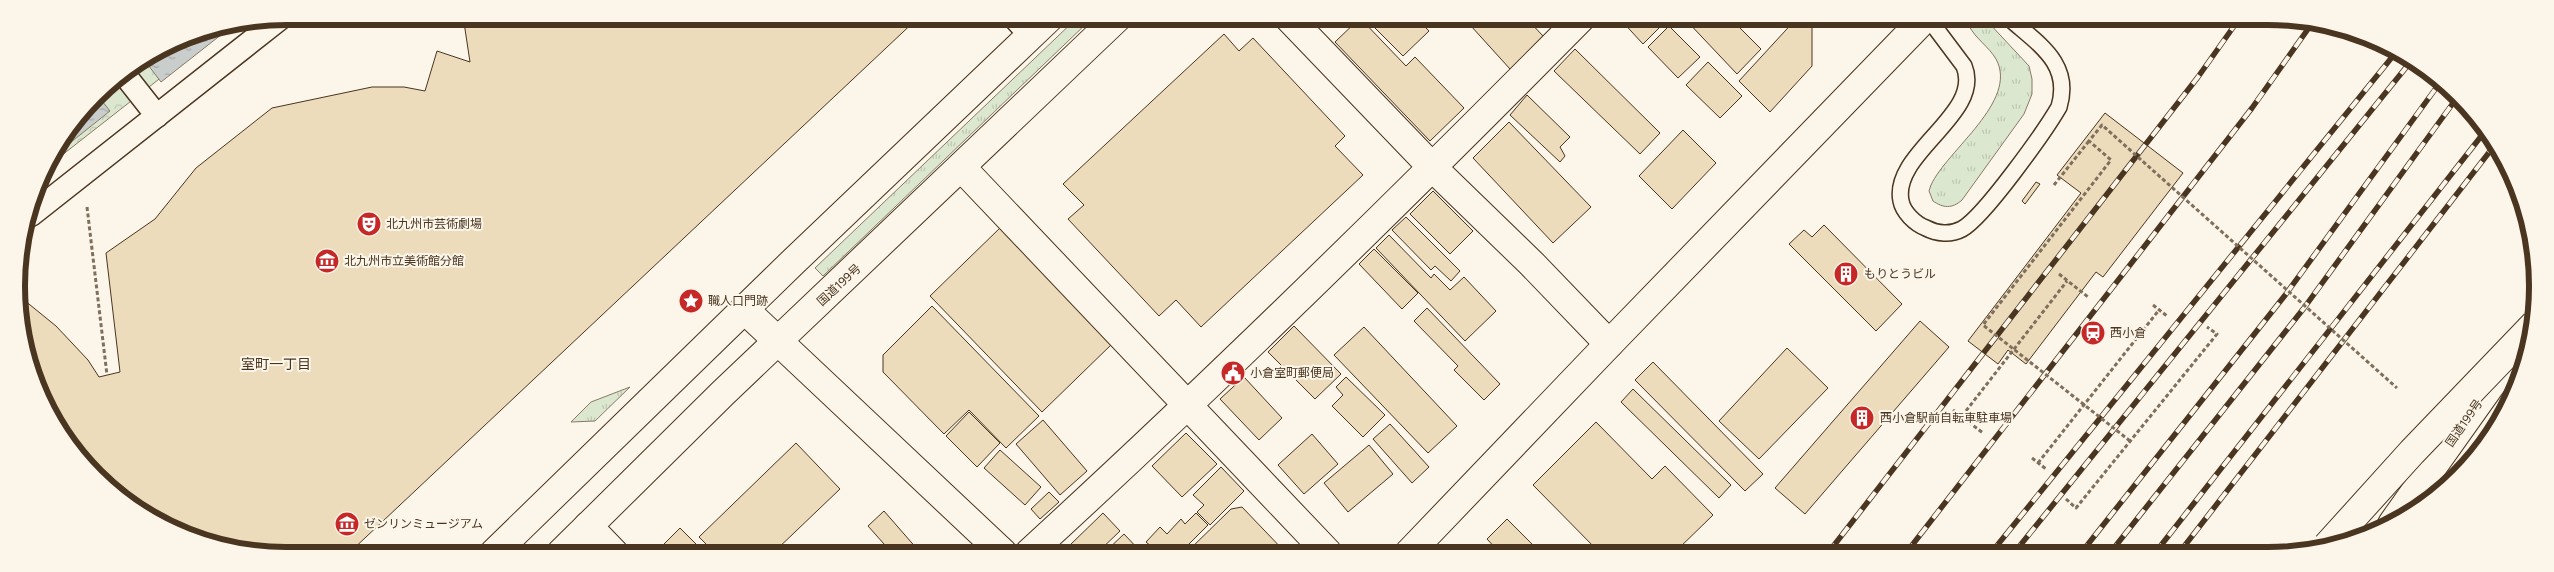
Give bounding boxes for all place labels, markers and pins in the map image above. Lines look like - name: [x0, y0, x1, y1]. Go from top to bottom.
- theatre icon: 北九州市芸術劇場: [356, 211, 382, 237]
- place label: 北九州市芸術劇場: [386, 217, 482, 231]
- museum icon: 北九州市立美術館分館: [314, 248, 340, 274]
- place label: 北九州市立美術館分館: [344, 254, 464, 268]
- building icon: もりとうビル: [1833, 261, 1859, 287]
- place label: もりとうビル: [1864, 267, 1936, 281]
- place icon: 職人口門跡: [678, 288, 704, 314]
- place label: 職人口門跡: [708, 294, 768, 308]
- station icon: 西小倉: [2080, 320, 2106, 346]
- place label: 西小倉: [2110, 326, 2146, 340]
- public building icon: 小倉室町郵便局: [1220, 360, 1246, 386]
- place label: 小倉室町郵便局: [1250, 366, 1334, 380]
- building icon: 西小倉駅前自転車駐車場: [1849, 405, 1875, 431]
- place label: 西小倉駅前自転車駐車場: [1880, 411, 2012, 425]
- museum icon: ゼンリンミュージアム: [334, 511, 360, 537]
- place label: ゼンリンミュージアム: [364, 517, 483, 531]

